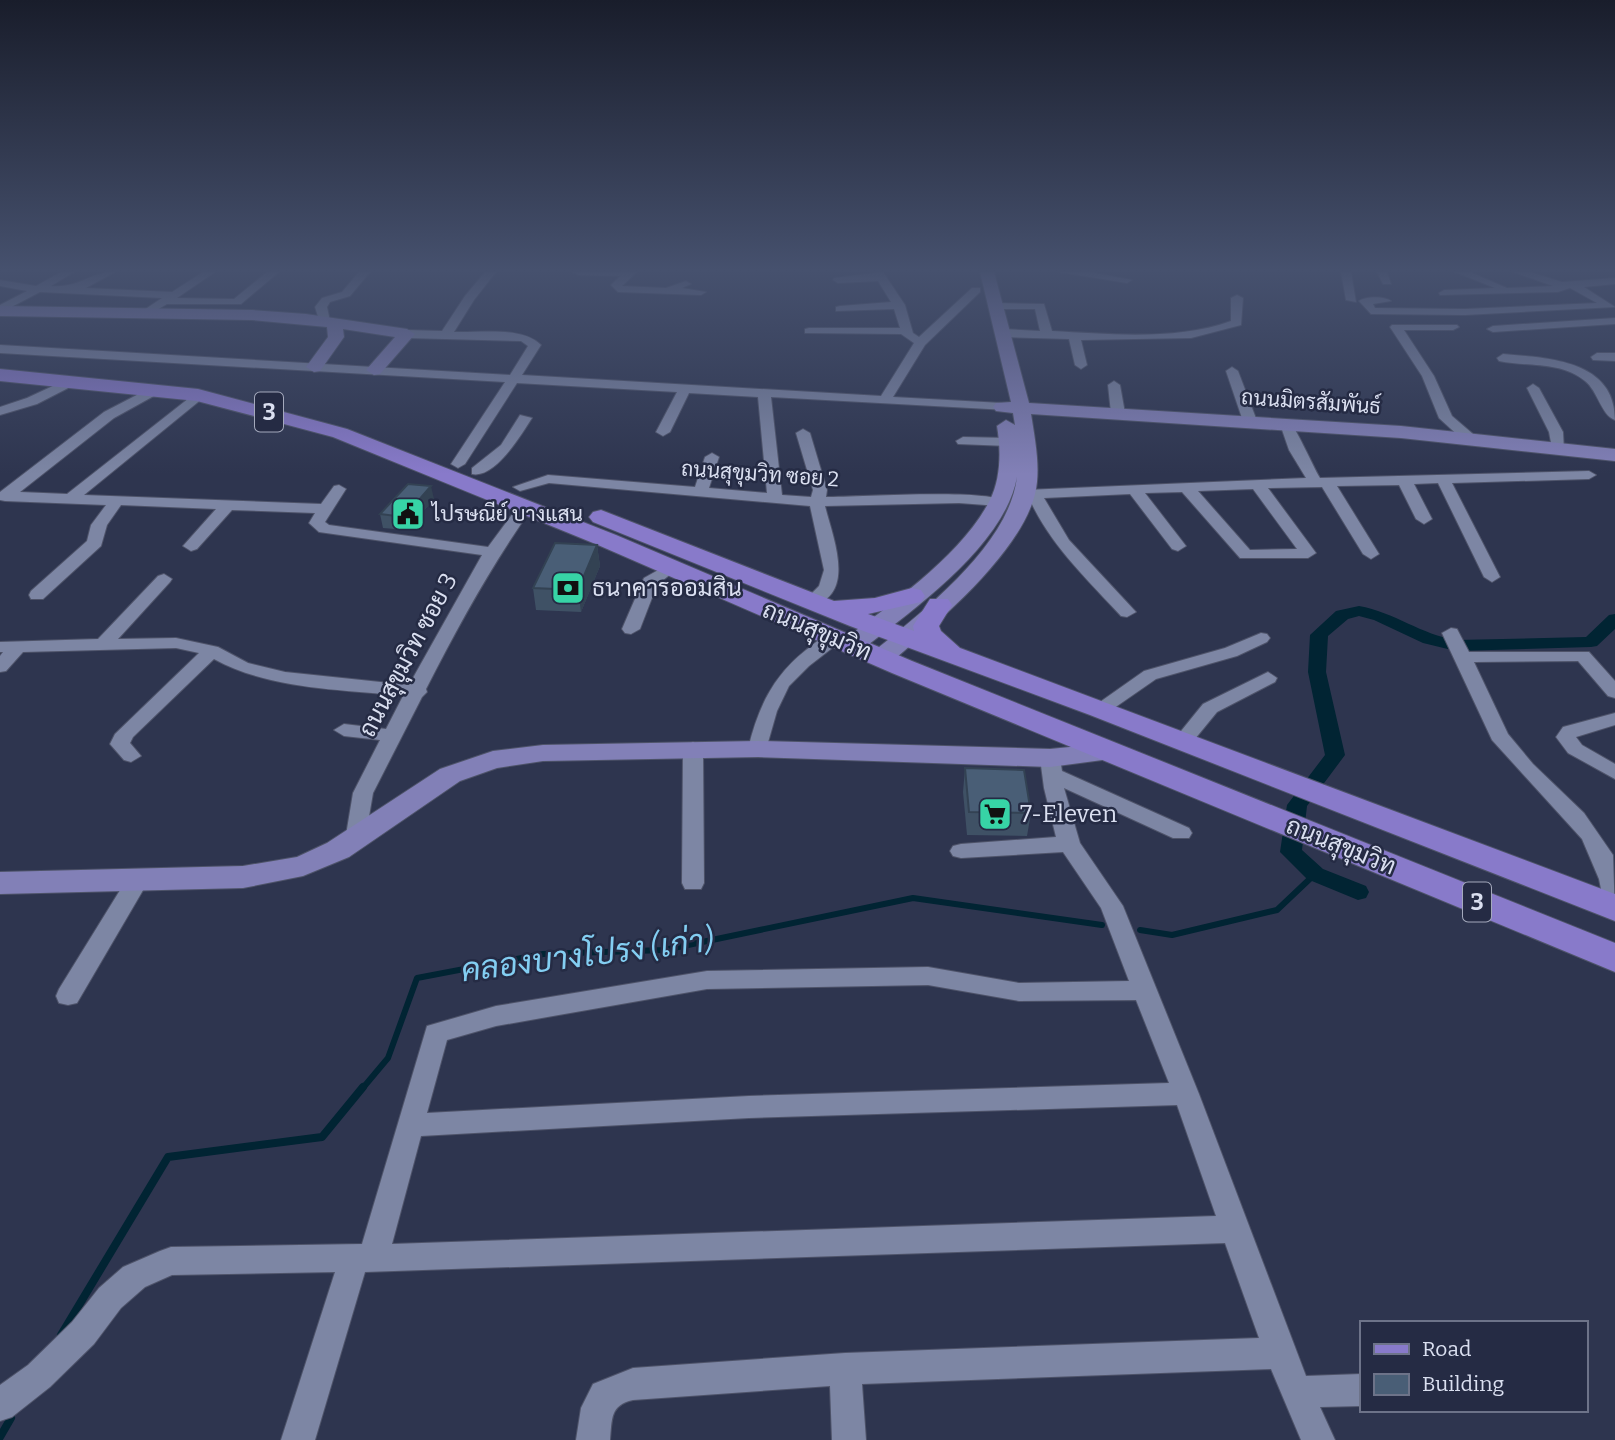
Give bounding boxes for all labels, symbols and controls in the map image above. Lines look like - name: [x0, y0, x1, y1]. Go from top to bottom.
- street label: ถนนมิตรสัมพันธ์: [1240, 383, 1382, 420]
- road number: 3: [255, 392, 283, 432]
- street label: ถนนสุขุมวิท ซอย 2: [680, 456, 840, 493]
- public building icon: ไปรษณีย์ บางแสน: [389, 495, 427, 533]
- place label: ไปรษณีย์ บางแสน: [430, 500, 583, 527]
- street label: ถนนสุขุมวิท ซอย 3: [353, 568, 465, 743]
- bank icon: ธนาคารออมสิน: [549, 569, 587, 607]
- place label: ธนาคารออมสิน: [592, 574, 742, 602]
- street label: ถนนสุขุมวิท: [758, 596, 876, 668]
- supermarket icon: 7-Eleven: [976, 795, 1014, 833]
- place label: 7-Eleven: [1020, 800, 1117, 828]
- street label: ถนนสุขุมวิท: [1281, 811, 1400, 882]
- road number: 3: [1463, 882, 1491, 922]
- water label: คลองบางโปรง (เก่า): [458, 919, 716, 989]
- legend: [1360, 1321, 1587, 1412]
- text: Road: [1422, 1336, 1471, 1362]
- text: Building: [1422, 1371, 1505, 1397]

